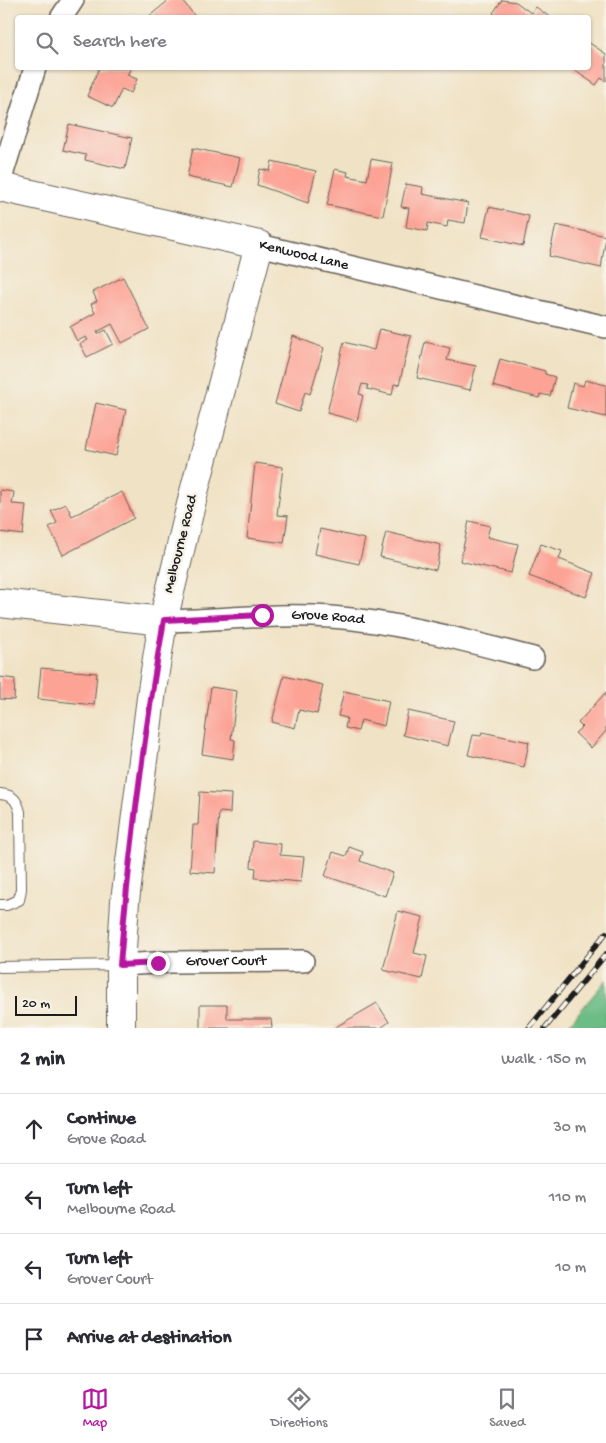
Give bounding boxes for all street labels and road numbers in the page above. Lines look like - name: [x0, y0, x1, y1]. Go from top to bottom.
- street label: Kenwood Lane: [257, 236, 351, 275]
- street label: Melbourne Road: [160, 492, 202, 595]
- street label: Grove Road: [291, 607, 367, 630]
- street label: Grover Court: [186, 952, 268, 971]

